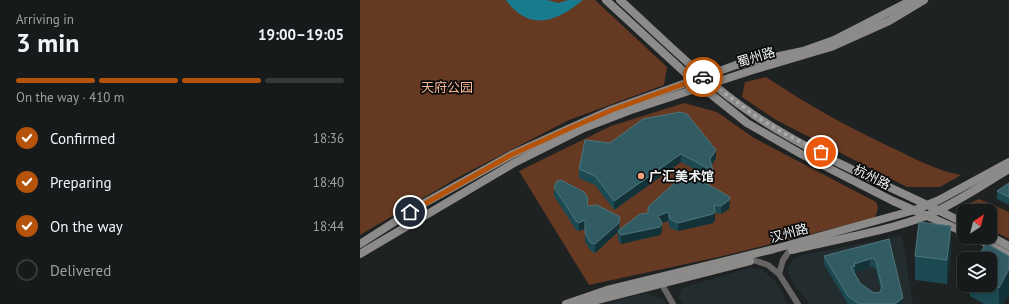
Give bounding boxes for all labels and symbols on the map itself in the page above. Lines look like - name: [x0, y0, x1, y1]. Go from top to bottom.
- street label: 蜀州路: [735, 43, 777, 71]
- courier: [683, 57, 723, 97]
- park label: 天府公园: [421, 79, 473, 96]
- pin: [804, 135, 838, 169]
- street label: 杭州路: [851, 161, 893, 193]
- place label: 广汇美术馆: [649, 168, 714, 185]
- marker: 广汇美术馆: [636, 171, 646, 181]
- pin: [393, 195, 427, 229]
- north arrow: [957, 204, 997, 244]
- street label: 汉州路: [768, 220, 810, 246]

